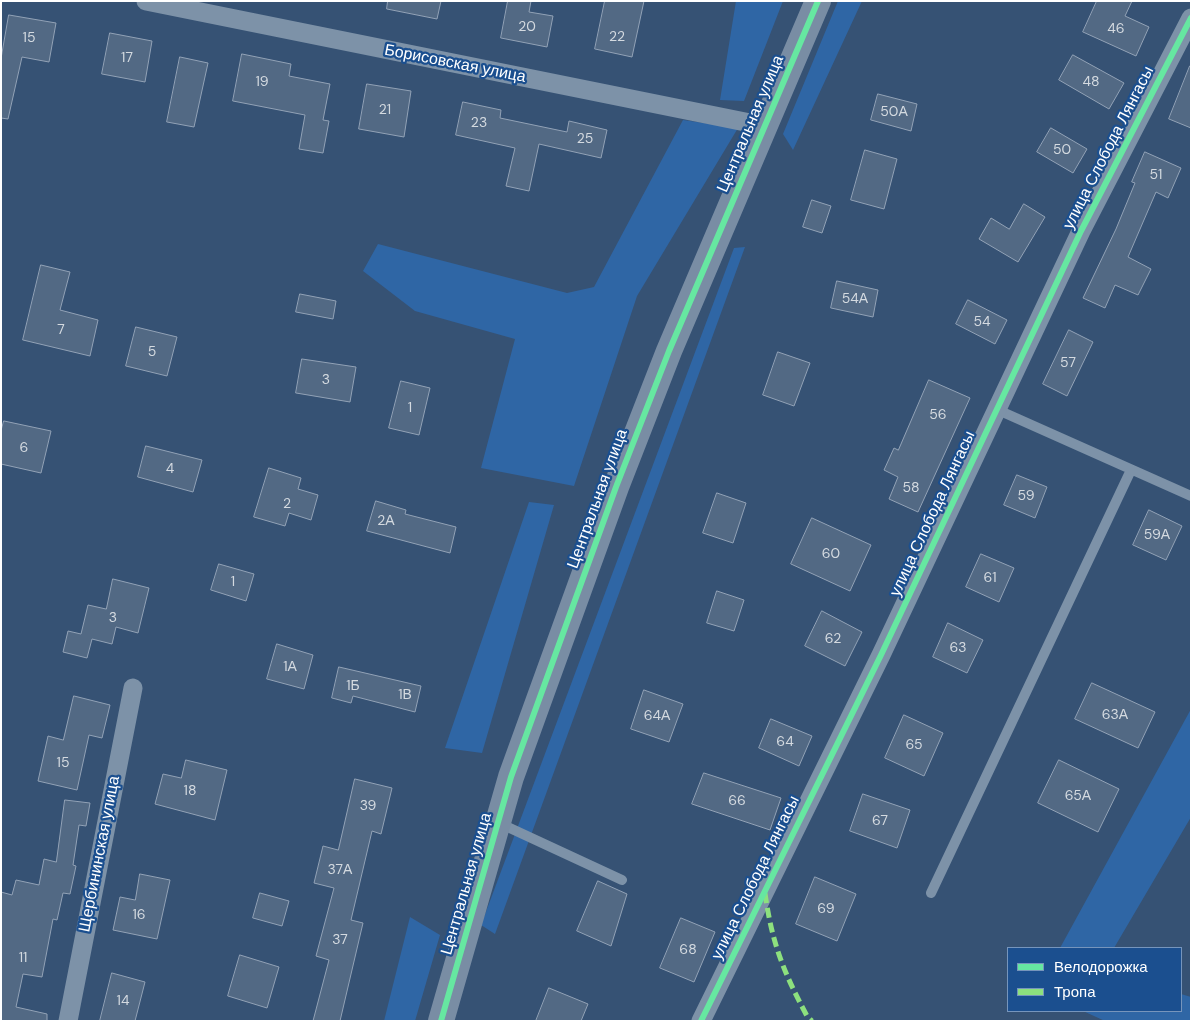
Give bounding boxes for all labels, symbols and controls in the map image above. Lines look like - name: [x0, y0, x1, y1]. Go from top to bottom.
- house number: 20: [518, 19, 536, 35]
- house number: 46: [1107, 21, 1125, 37]
- house number: 22: [609, 29, 625, 45]
- house number: 15: [23, 30, 35, 46]
- street label: Борисовская улица: [383, 41, 527, 87]
- house number: 17: [121, 50, 133, 66]
- street label: Центральная улица: [713, 53, 789, 195]
- street label: улица Слобода Лянгасы: [1060, 63, 1158, 233]
- house number: 19: [255, 74, 269, 90]
- house number: 48: [1082, 74, 1100, 90]
- house number: 21: [379, 102, 391, 118]
- house number: 50А: [880, 104, 908, 120]
- house number: 23: [471, 115, 487, 131]
- house number: 25: [577, 131, 593, 147]
- house number: 50: [1053, 142, 1071, 158]
- house number: 51: [1150, 167, 1162, 183]
- house number: 54А: [842, 291, 868, 307]
- house number: 54: [973, 314, 991, 330]
- house number: 7: [57, 322, 65, 338]
- house number: 5: [148, 344, 156, 360]
- house number: 57: [1060, 355, 1076, 371]
- house number: 3: [322, 372, 330, 388]
- house number: 1: [408, 400, 412, 416]
- house number: 56: [929, 407, 947, 423]
- street label: Центральная улица: [564, 427, 632, 571]
- street label: улица Слобода Лянгасы: [886, 428, 980, 600]
- house number: 6: [20, 440, 28, 456]
- house number: 4: [166, 461, 174, 477]
- house number: 58: [902, 480, 920, 496]
- house number: 59: [1018, 488, 1034, 504]
- house number: 2: [283, 496, 291, 512]
- house number: 2А: [377, 513, 395, 529]
- house number: 59А: [1144, 527, 1170, 543]
- house number: 60: [822, 546, 840, 562]
- house number: 61: [983, 570, 997, 586]
- house number: 1: [231, 574, 235, 590]
- house number: 3: [109, 610, 117, 626]
- house number: 62: [825, 631, 841, 647]
- house number: 63: [949, 640, 967, 656]
- house number: 1А: [283, 659, 297, 675]
- house number: 1Б: [346, 678, 360, 694]
- house number: 1В: [398, 687, 412, 703]
- house number: 63А: [1102, 707, 1128, 723]
- house number: 64А: [644, 708, 670, 724]
- house number: 64: [776, 734, 794, 750]
- house number: 65: [905, 737, 923, 753]
- house number: 15: [57, 755, 69, 771]
- street label: Щербининская улица: [75, 774, 125, 934]
- house number: 18: [184, 783, 196, 799]
- house number: 65А: [1065, 788, 1091, 804]
- street label: улица Слобода Лянгасы: [708, 793, 804, 963]
- house number: 66: [728, 793, 746, 809]
- house number: 39: [360, 798, 376, 814]
- street label: Центральная улица: [438, 811, 496, 957]
- house number: 67: [872, 813, 888, 829]
- house number: 37А: [328, 862, 352, 878]
- house number: 69: [817, 901, 835, 917]
- house number: 16: [132, 907, 146, 923]
- house number: 37: [332, 932, 348, 948]
- house number: 68: [679, 942, 697, 958]
- legend: [1007, 947, 1182, 1012]
- house number: 11: [19, 950, 27, 966]
- text: Велодорожка: [1054, 957, 1148, 977]
- text: Тропа: [1054, 982, 1095, 1002]
- house number: 14: [117, 993, 129, 1009]

